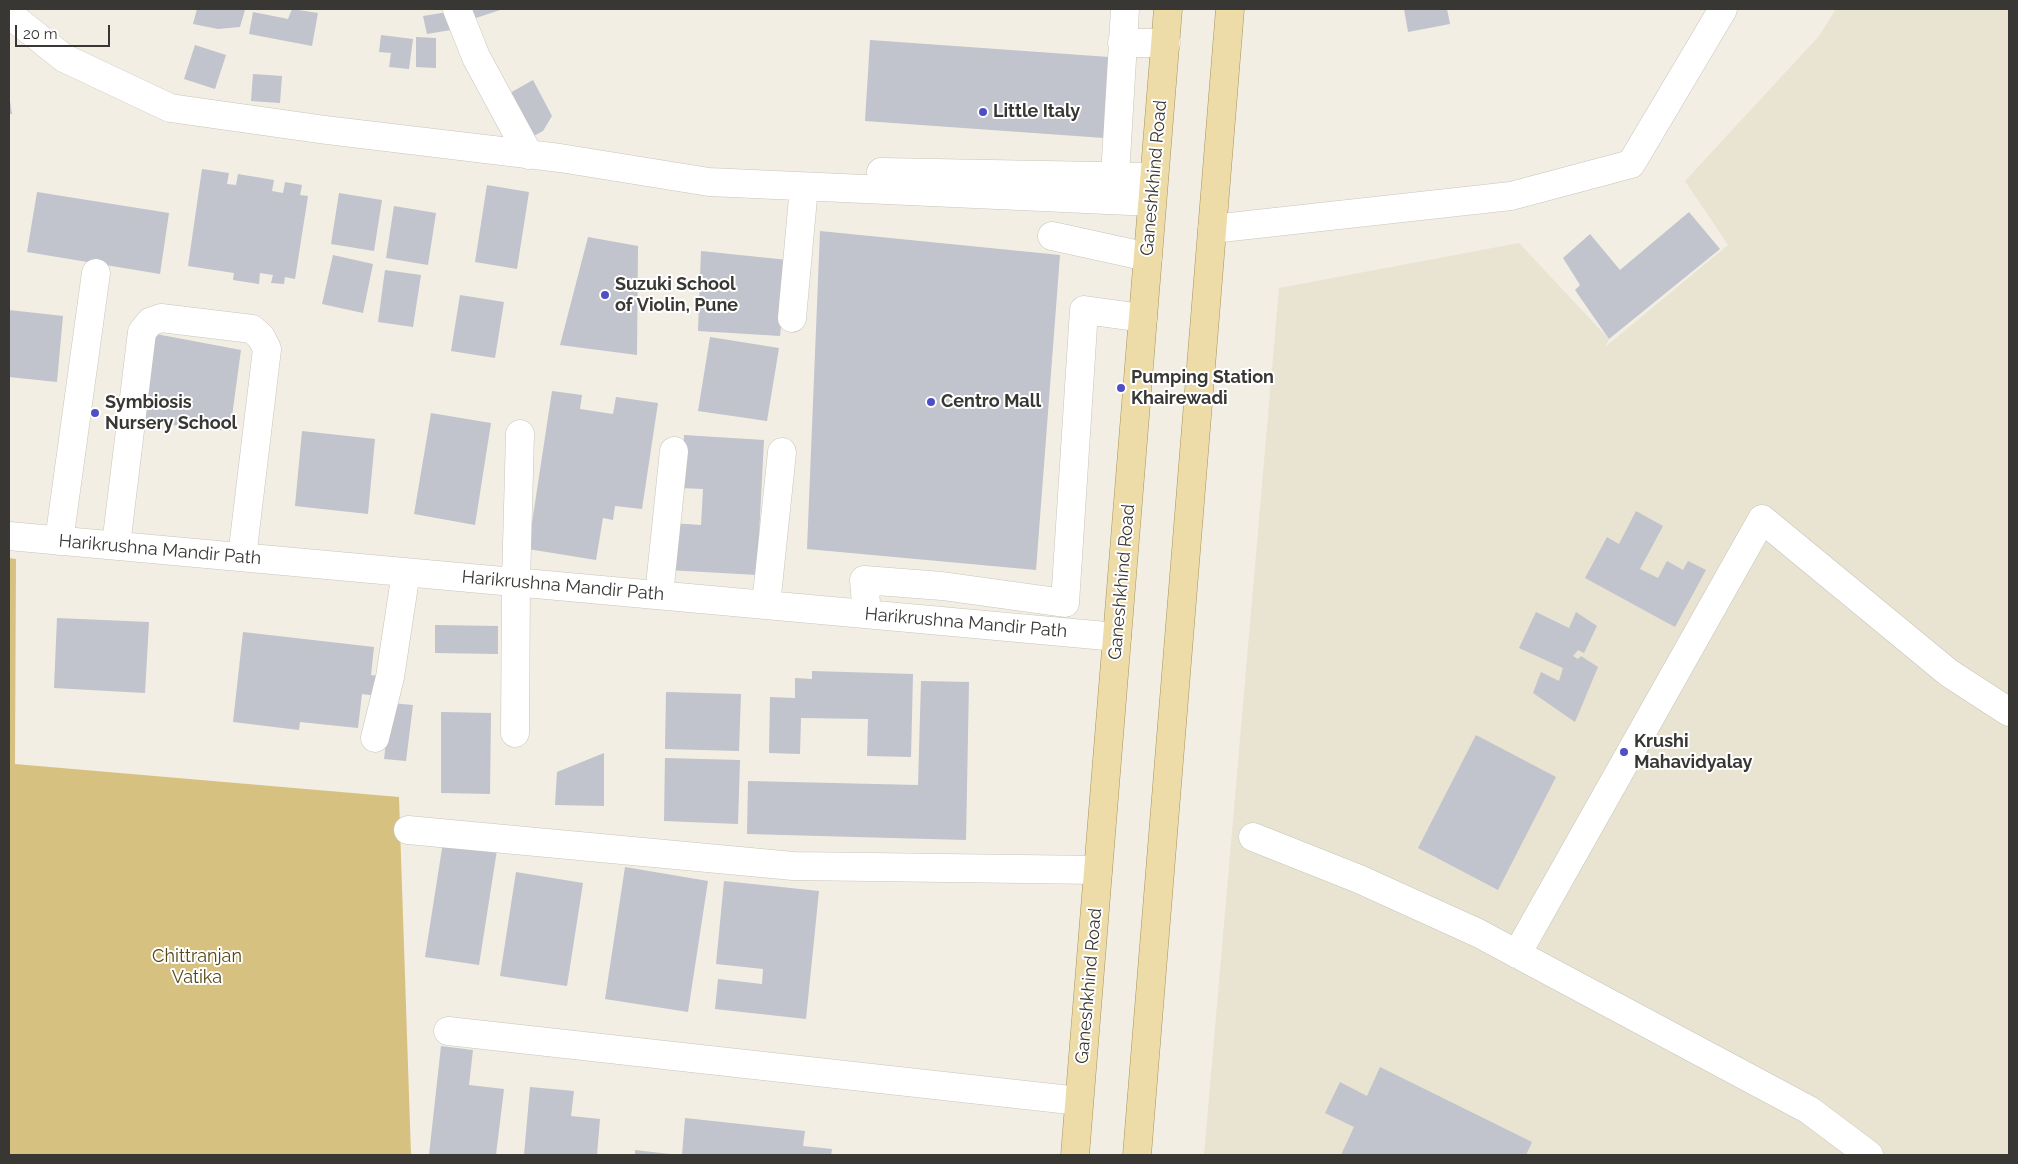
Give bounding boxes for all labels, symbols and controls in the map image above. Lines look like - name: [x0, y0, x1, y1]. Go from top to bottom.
- scale bar: [18, 15, 112, 47]
- text: 20 m: [23, 25, 58, 43]
- street label: Ganeshkhind Road: [1136, 99, 1172, 257]
- place label: Little Italy: [993, 101, 1080, 123]
- marker: Little Italy: [977, 106, 989, 118]
- place label: Suzuki School of Violin, Pune: [615, 274, 738, 316]
- marker: Suzuki School of Violin, Pune: [599, 289, 611, 301]
- place label: Pumping Station Khairewadi: [1131, 367, 1274, 409]
- marker: Pumping Station Khairewadi: [1115, 382, 1127, 394]
- place label: Centro Mall: [941, 391, 1041, 413]
- place label: Symbiosis Nursery School: [105, 392, 237, 434]
- marker: Centro Mall: [925, 396, 937, 408]
- marker: Symbiosis Nursery School: [89, 407, 101, 419]
- street label: Ganeshkhind Road: [1104, 503, 1140, 661]
- street label: Harikrushna Mandir Path: [58, 530, 262, 570]
- street label: Harikrushna Mandir Path: [461, 566, 665, 606]
- street label: Harikrushna Mandir Path: [864, 603, 1068, 643]
- place label: Krushi Mahavidyalay: [1634, 731, 1752, 774]
- marker: Krushi Mahavidyalay: [1618, 746, 1630, 758]
- street label: Ganeshkhind Road: [1071, 907, 1107, 1065]
- park label: Chittranjan Vatika: [152, 946, 242, 989]

